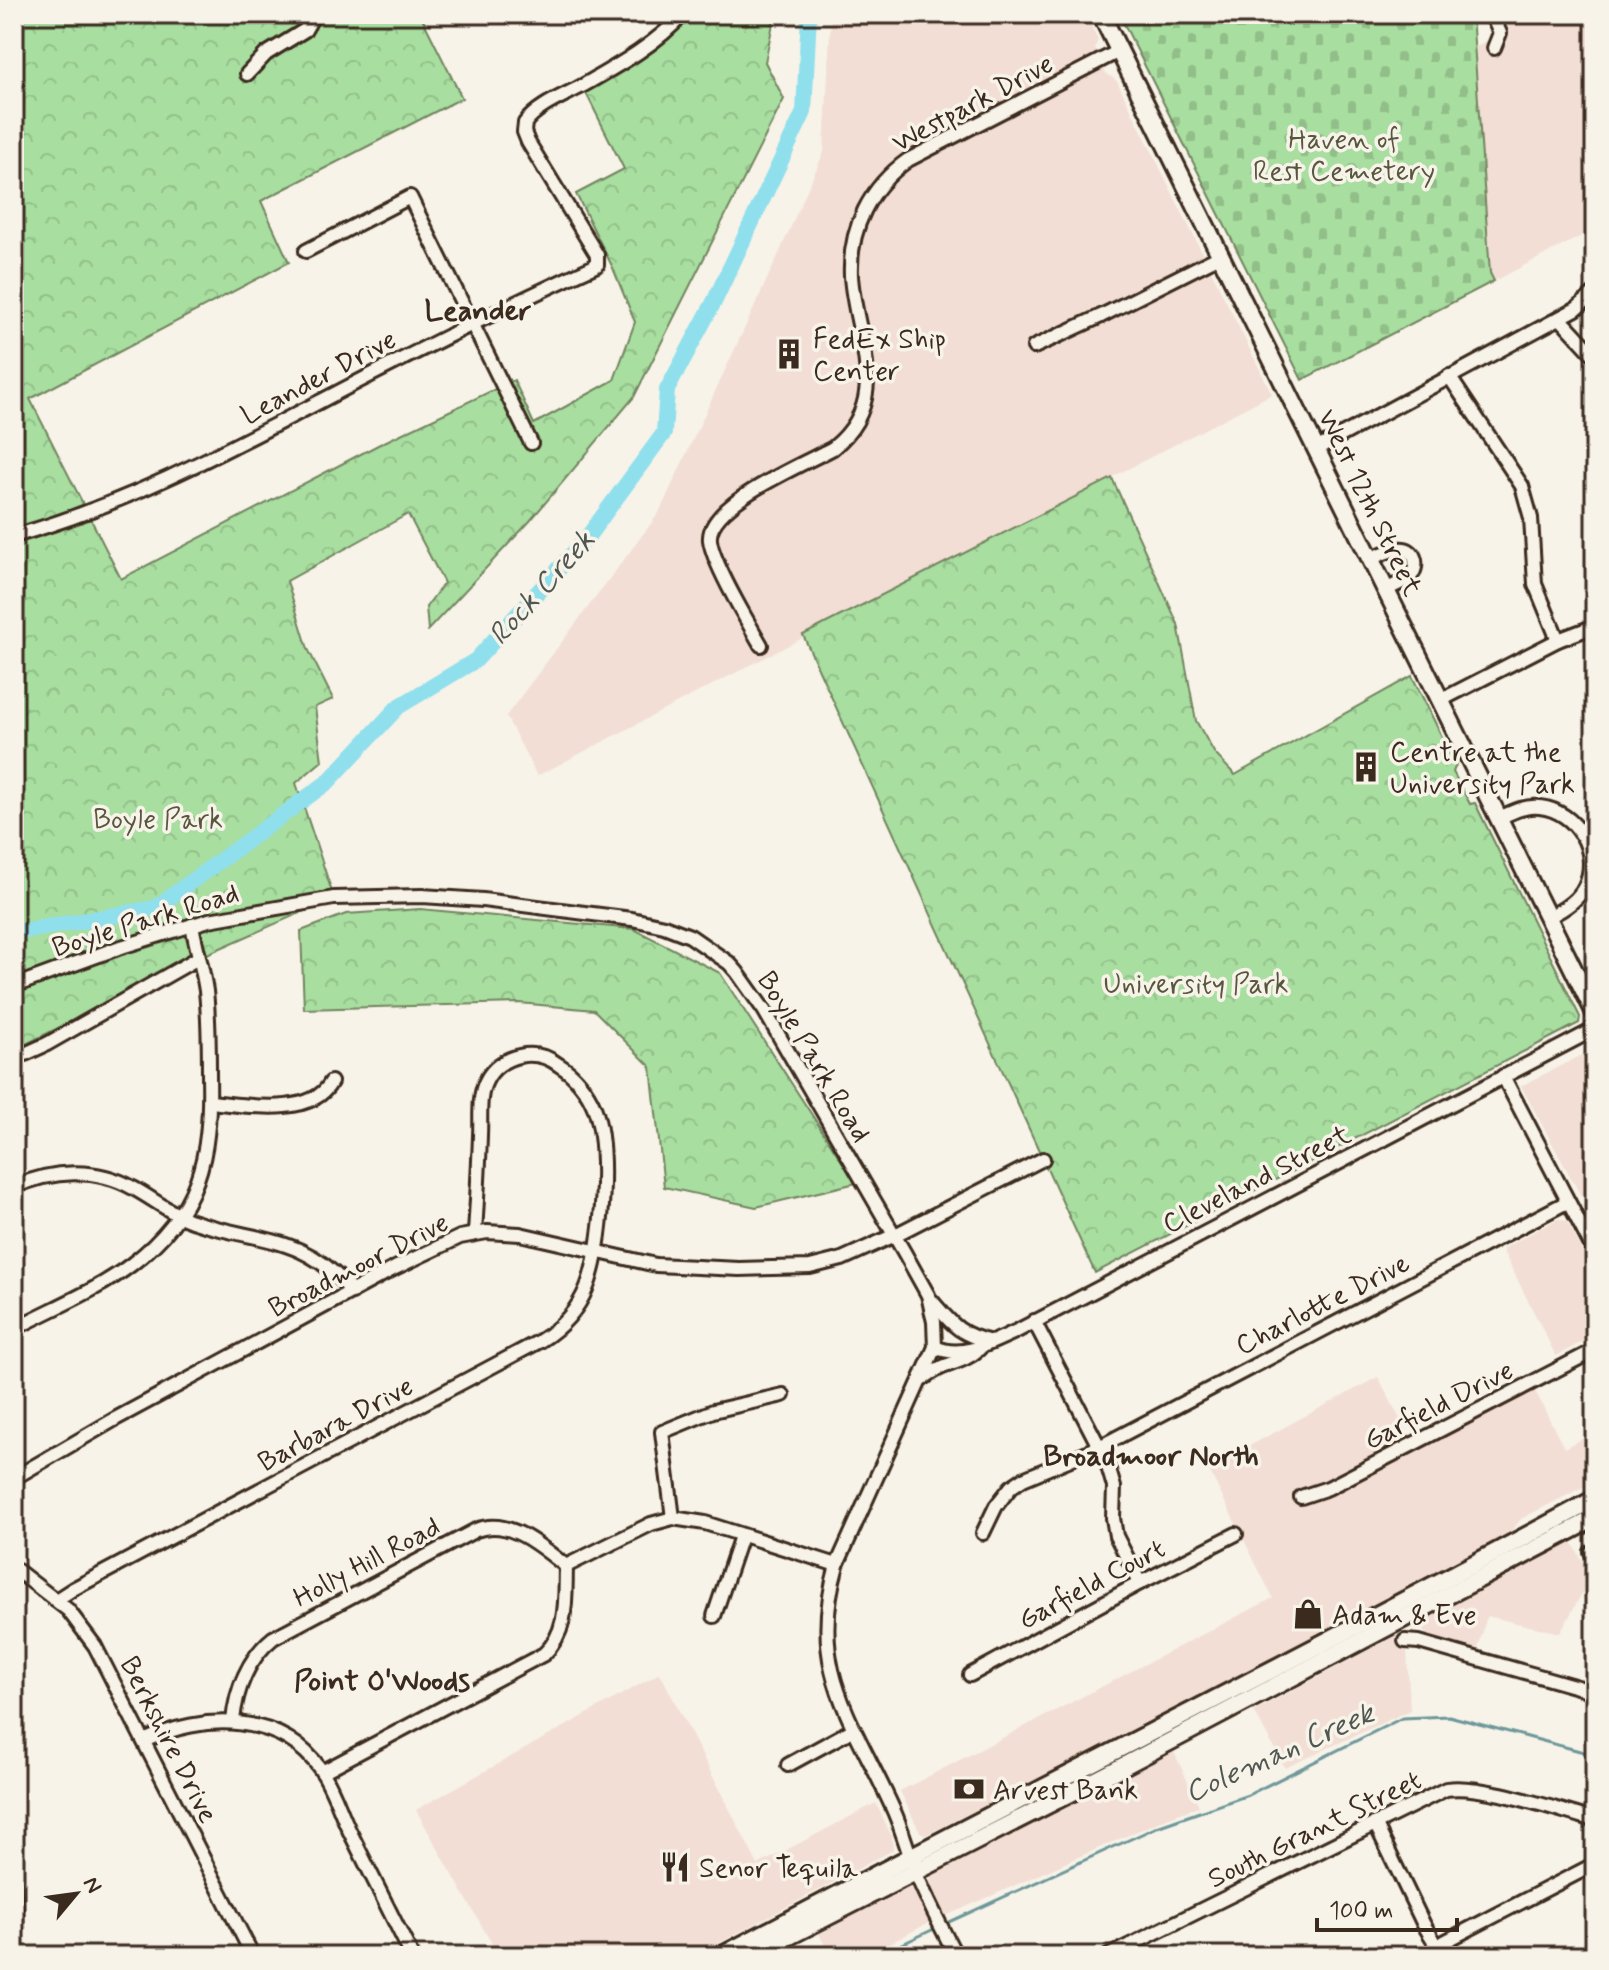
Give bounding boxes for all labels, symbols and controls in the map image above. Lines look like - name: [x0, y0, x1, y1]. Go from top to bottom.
- street label: Westpark Drive: [886, 46, 1060, 162]
- park label: Haven of Rest Cemetery: [1253, 122, 1435, 191]
- district label: Leander: [424, 292, 532, 331]
- street label: Leander Drive: [235, 322, 403, 435]
- place label: FedEx Ship Center: [813, 322, 946, 391]
- building icon: FedEx Ship Center: [772, 337, 806, 371]
- street label: West 12th Street: [1308, 403, 1430, 603]
- water label: Rock Creek: [480, 522, 604, 654]
- place label: Centre at the University Park: [1390, 735, 1575, 804]
- building icon: Centre at the University Park: [1349, 750, 1383, 784]
- park label: Boyle Park: [93, 802, 223, 839]
- street label: Boyle Park Road: [48, 875, 244, 967]
- street label: Boyle Park Road: [747, 965, 878, 1150]
- park label: University Park: [1104, 967, 1289, 1004]
- street label: Cleveland Street: [1157, 1117, 1358, 1244]
- street label: Broadmoor Drive: [263, 1205, 456, 1328]
- street label: Charlotte Drive: [1230, 1245, 1417, 1365]
- street label: Garfield Drive: [1358, 1353, 1520, 1460]
- street label: Barbara Drive: [252, 1369, 420, 1482]
- district label: Broadmoor North: [1043, 1437, 1259, 1476]
- street label: Holly Hill Road: [287, 1509, 447, 1617]
- street label: Garfield Court: [1012, 1531, 1172, 1639]
- shop icon: Adam & Eve: [1291, 1597, 1325, 1631]
- place label: Adam & Eve: [1332, 1598, 1477, 1635]
- street label: Berkshire Drive: [110, 1650, 226, 1830]
- district label: Point O'Woods: [294, 1662, 470, 1701]
- water label: Coleman Creek: [1179, 1693, 1382, 1812]
- street label: South Grant Street: [1202, 1762, 1428, 1898]
- bank icon: Arvest Bank: [952, 1772, 986, 1806]
- place label: Arvest Bank: [993, 1773, 1138, 1810]
- restaurant icon: Senor Tequila: [658, 1850, 692, 1884]
- place label: Senor Tequila: [699, 1851, 858, 1888]
- north arrow: [36, 1854, 116, 1934]
- text: N: [76, 1872, 108, 1898]
- scale bar: [1317, 1882, 1457, 1932]
- text: 100 m: [1329, 1896, 1393, 1927]

